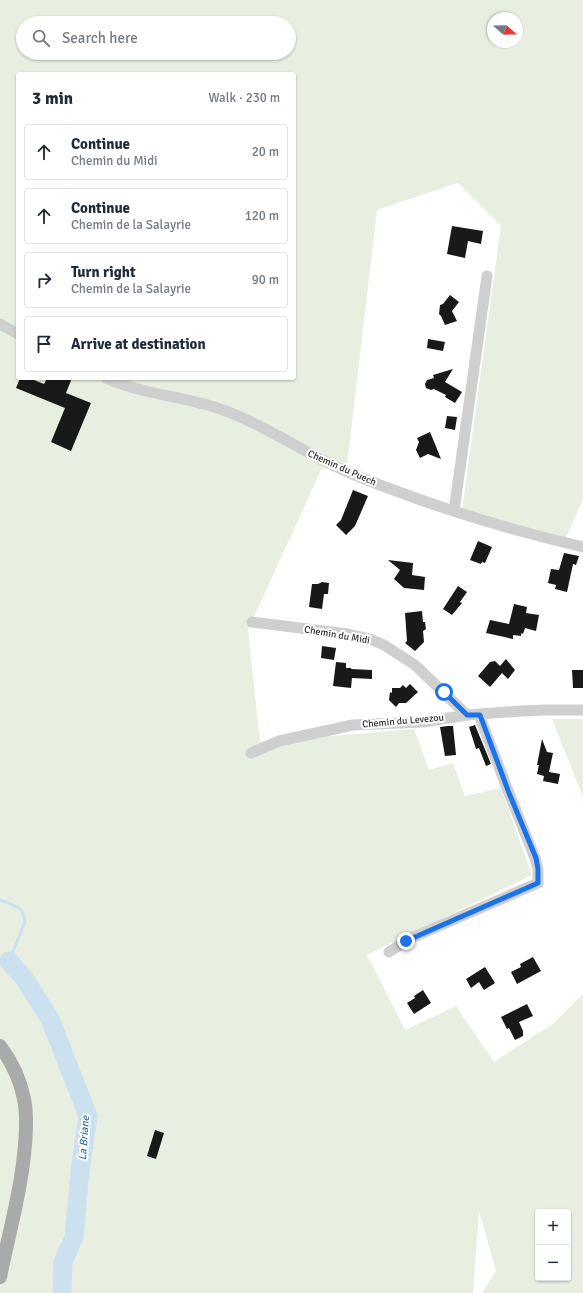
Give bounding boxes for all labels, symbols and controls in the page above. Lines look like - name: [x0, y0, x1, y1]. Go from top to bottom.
- north arrow: [487, 12, 523, 48]
- search box: [16, 16, 296, 60]
- icon: search: [30, 27, 52, 49]
- text: Search here: [62, 29, 138, 47]
- text: 3 min: [32, 88, 73, 109]
- text: Walk · 230 m: [209, 90, 280, 106]
- text: Continue: [71, 135, 130, 153]
- icon: ahead: [33, 141, 55, 163]
- text: 20 m: [252, 144, 279, 160]
- text: Chemin du Midi: [71, 153, 158, 169]
- text: Continue: [71, 199, 130, 217]
- icon: ahead: [33, 205, 55, 227]
- text: 120 m: [245, 208, 279, 224]
- text: Chemin de la Salayrie: [71, 217, 191, 233]
- text: Turn right: [71, 263, 136, 281]
- icon: right: [33, 269, 55, 291]
- text: 90 m: [252, 272, 279, 288]
- text: Chemin de la Salayrie: [71, 281, 191, 297]
- icon: arrive: [33, 333, 55, 355]
- text: Arrive at destination: [71, 335, 206, 353]
- street label: Chemin du Puech: [306, 447, 378, 489]
- street label: Chemin du Midi: [303, 623, 371, 647]
- route start: [435, 683, 453, 701]
- street label: Chemin du Levezou: [362, 711, 444, 731]
- route end: [397, 932, 415, 950]
- water label: La Briane: [76, 1115, 92, 1161]
- map controls: [535, 1209, 571, 1281]
- button: +: [535, 1209, 571, 1245]
- button: −: [535, 1245, 571, 1281]

